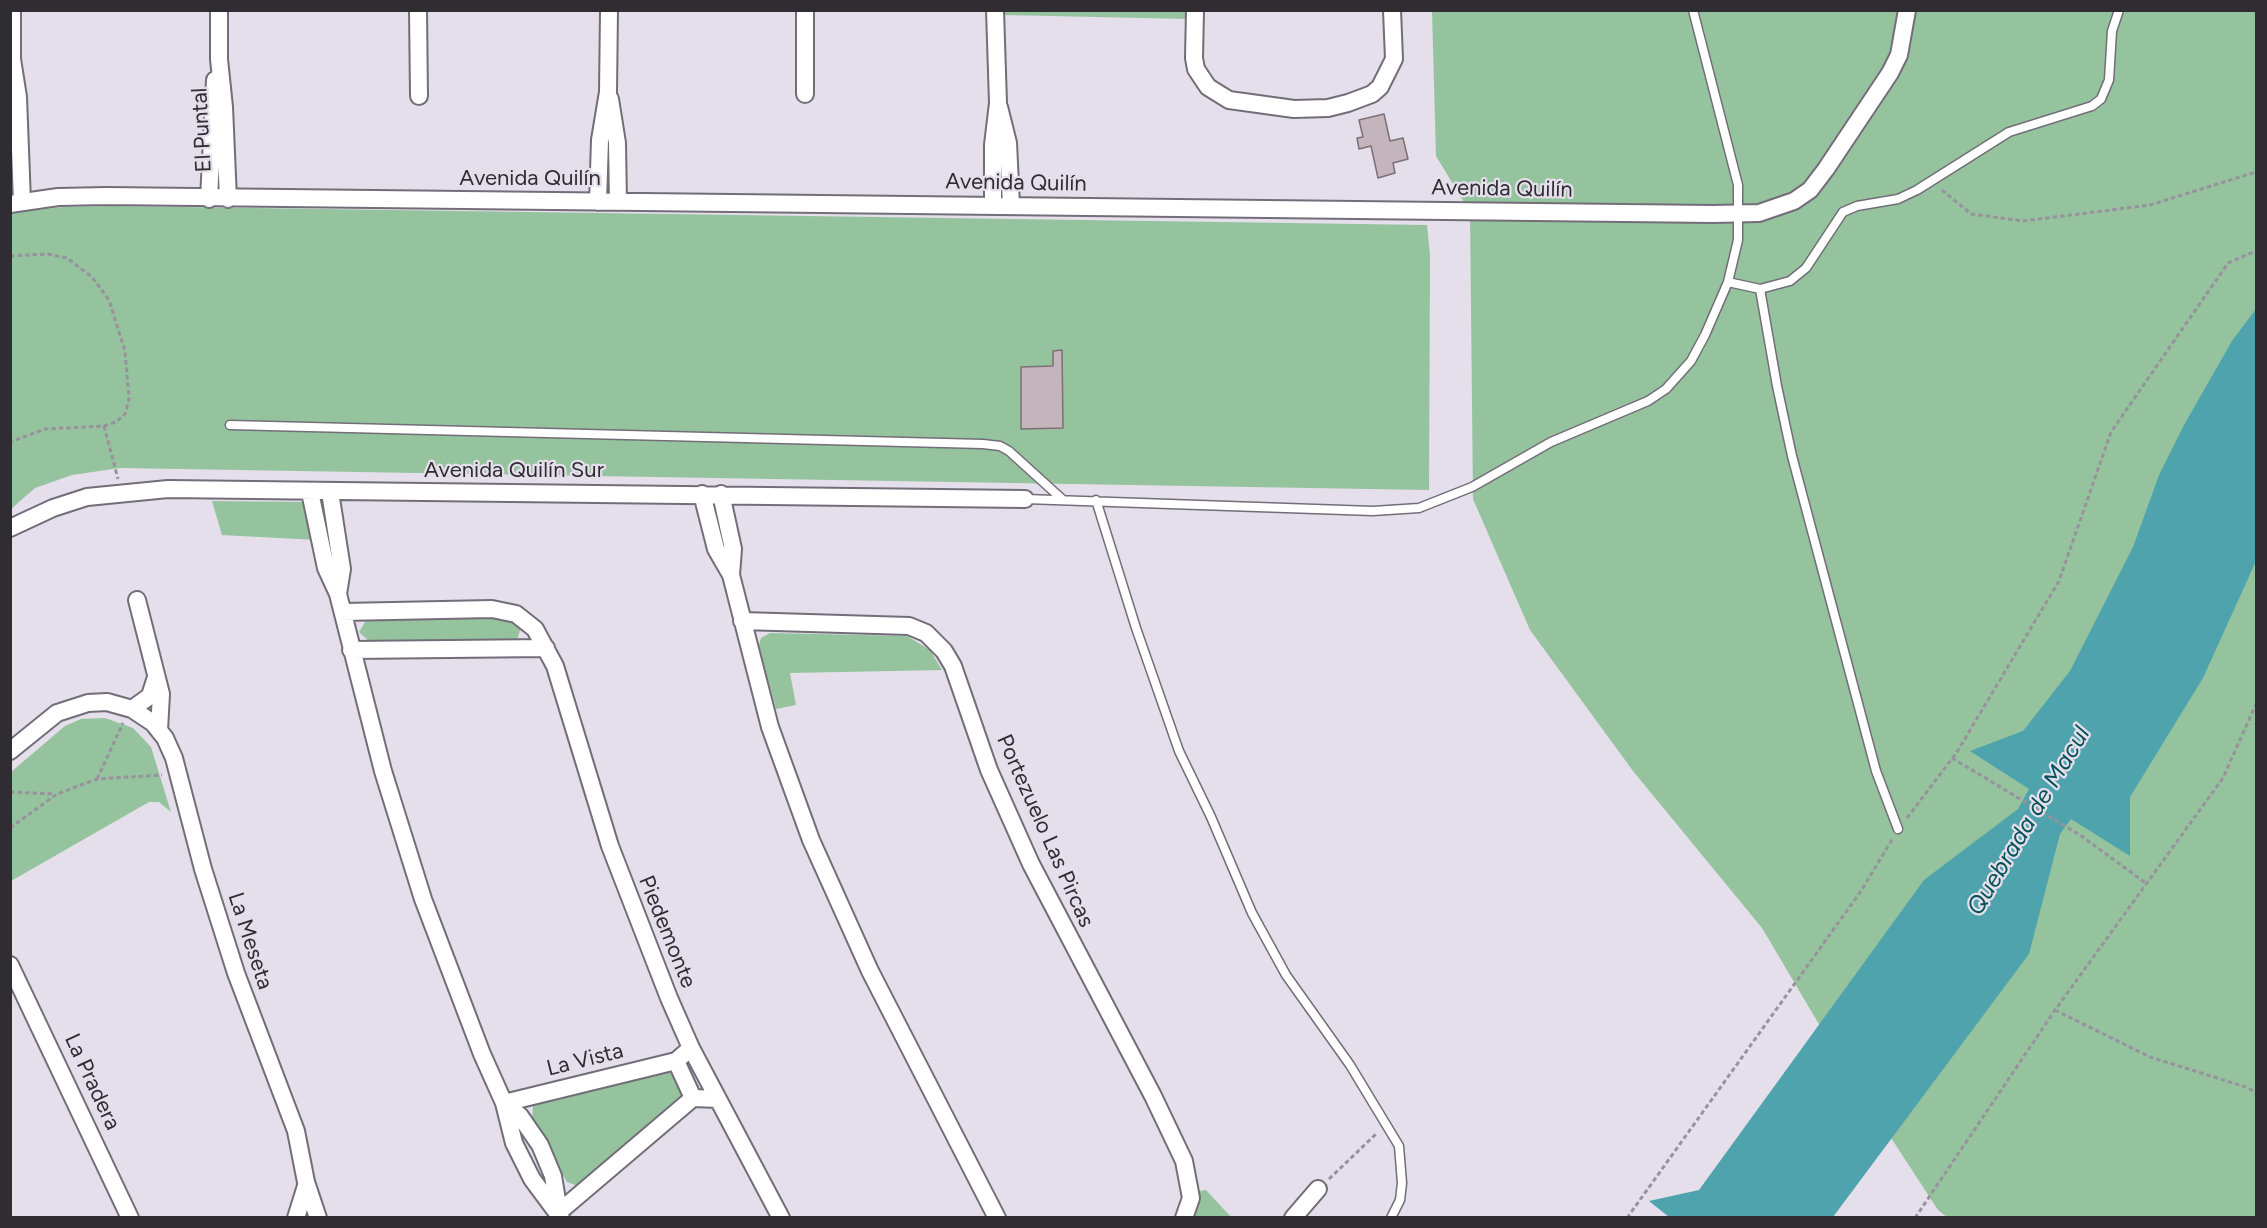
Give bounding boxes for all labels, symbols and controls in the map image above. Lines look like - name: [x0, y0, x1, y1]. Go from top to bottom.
- street label: El Puntal: [187, 87, 217, 173]
- street label: Avenida Quilín: [459, 166, 601, 192]
- street label: Avenida Quilín: [945, 169, 1087, 197]
- street label: Avenida Quilín: [1431, 175, 1573, 203]
- street label: Avenida Quilín Sur: [424, 458, 604, 484]
- water label: Quebrada de Macul: [1961, 721, 2097, 921]
- street label: Portezuelo Las Pircas: [991, 731, 1099, 931]
- street label: Piedemonte: [633, 872, 701, 992]
- street label: La Meseta: [222, 889, 278, 993]
- street label: La Pradera: [58, 1030, 126, 1134]
- street label: La Vista: [544, 1038, 626, 1082]

